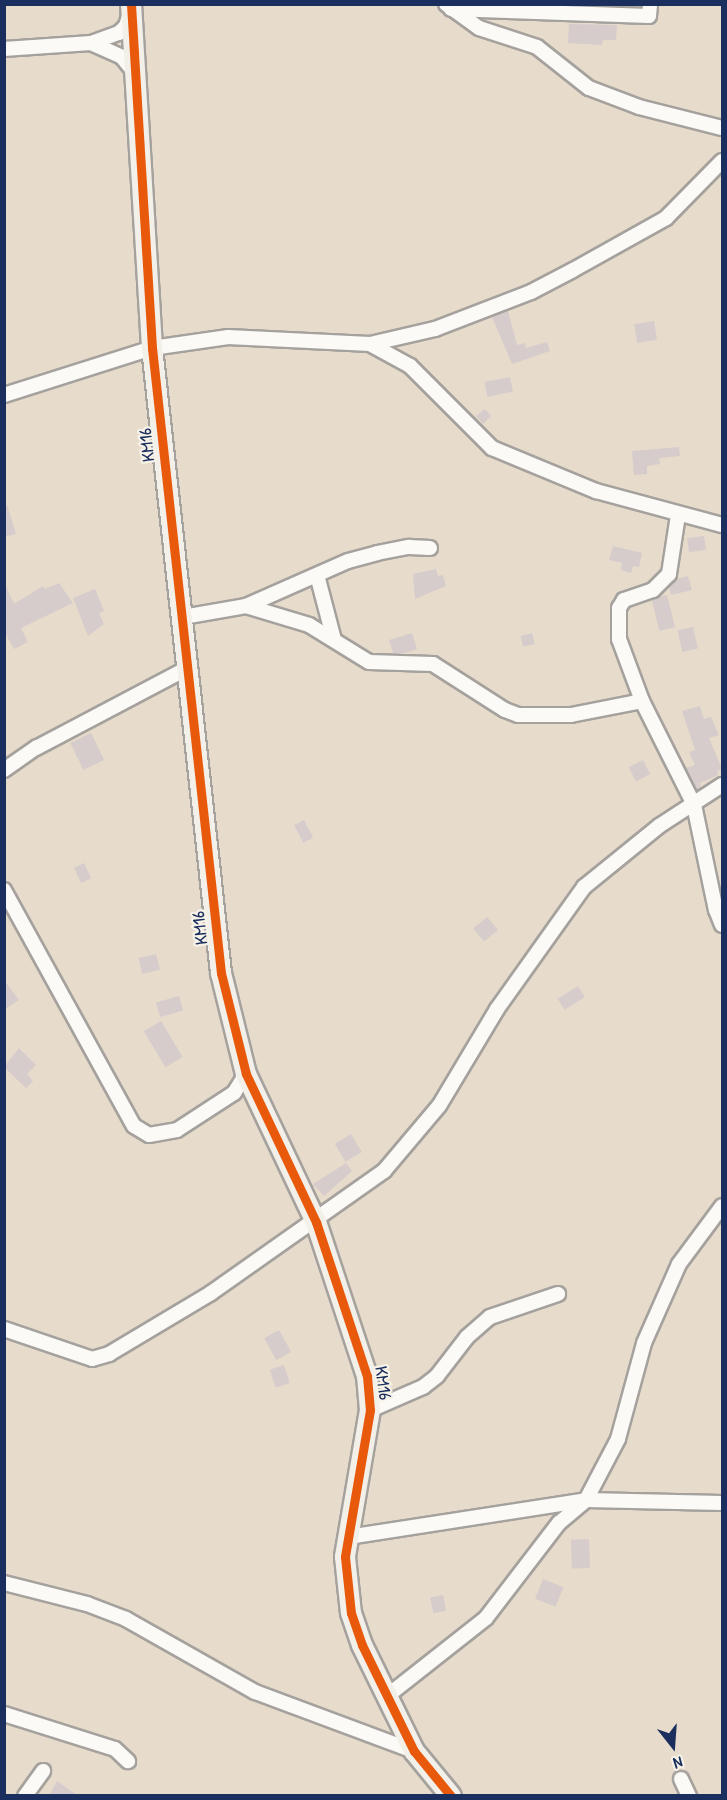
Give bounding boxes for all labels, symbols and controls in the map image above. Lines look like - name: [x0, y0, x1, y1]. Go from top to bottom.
- street label: KM16: [134, 427, 160, 463]
- street label: KM16: [187, 910, 213, 946]
- street label: KM16: [370, 1365, 396, 1401]
- north arrow: [643, 1716, 703, 1776]
- text: N: [671, 1751, 686, 1775]

